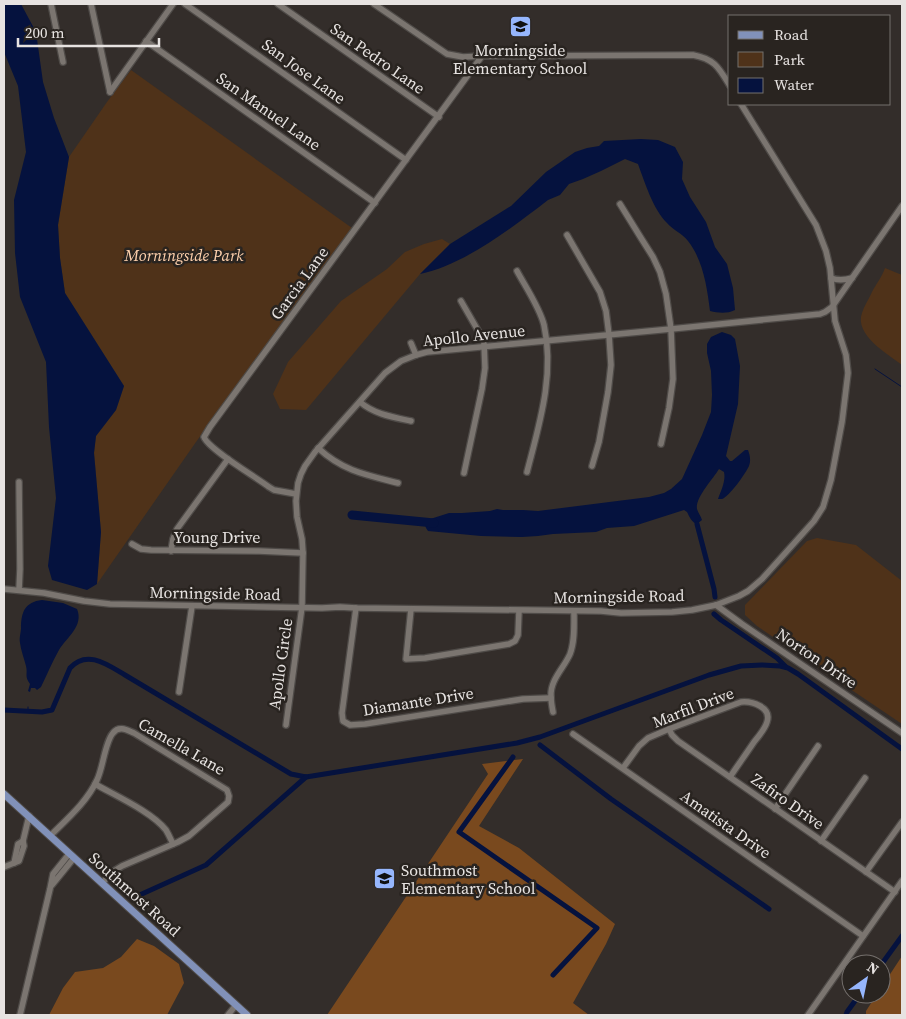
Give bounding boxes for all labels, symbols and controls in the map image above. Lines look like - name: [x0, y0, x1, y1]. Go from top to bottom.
- school or university icon: Morningside Elementary School: [508, 14, 532, 38]
- scale bar: [18, 15, 159, 47]
- legend: [728, 15, 891, 105]
- street label: San Pedro Lane: [326, 17, 430, 99]
- text: 200 m: [25, 22, 65, 43]
- text: Road: [774, 24, 808, 45]
- street label: San Jose Lane: [258, 33, 350, 109]
- place label: Morningside Elementary School: [453, 39, 587, 79]
- text: Park: [774, 49, 806, 70]
- street label: San Manuel Lane: [212, 67, 326, 155]
- text: Water: [774, 74, 815, 95]
- street label: Garcia Lane: [265, 242, 333, 324]
- park label: Morningside Park: [123, 244, 244, 266]
- street label: Apollo Avenue: [422, 319, 526, 351]
- street label: Young Drive: [174, 526, 260, 548]
- street label: Morningside Road: [149, 581, 281, 605]
- street label: Morningside Road: [553, 584, 685, 608]
- street label: Apollo Circle: [263, 617, 297, 711]
- street label: Norton Drive: [772, 623, 862, 693]
- street label: Diamante Drive: [361, 681, 475, 721]
- street label: Marfil Drive: [649, 681, 737, 733]
- street label: Camella Lane: [134, 712, 230, 780]
- street label: Zafiro Drive: [747, 768, 829, 834]
- street label: Amatista Drive: [676, 785, 776, 863]
- street label: Southmost Road: [84, 847, 186, 941]
- place label: Southmost Elementary School: [401, 859, 536, 899]
- school or university icon: Southmost Elementary School: [373, 867, 397, 891]
- north arrow: [841, 954, 891, 1004]
- text: N: [863, 957, 883, 979]

